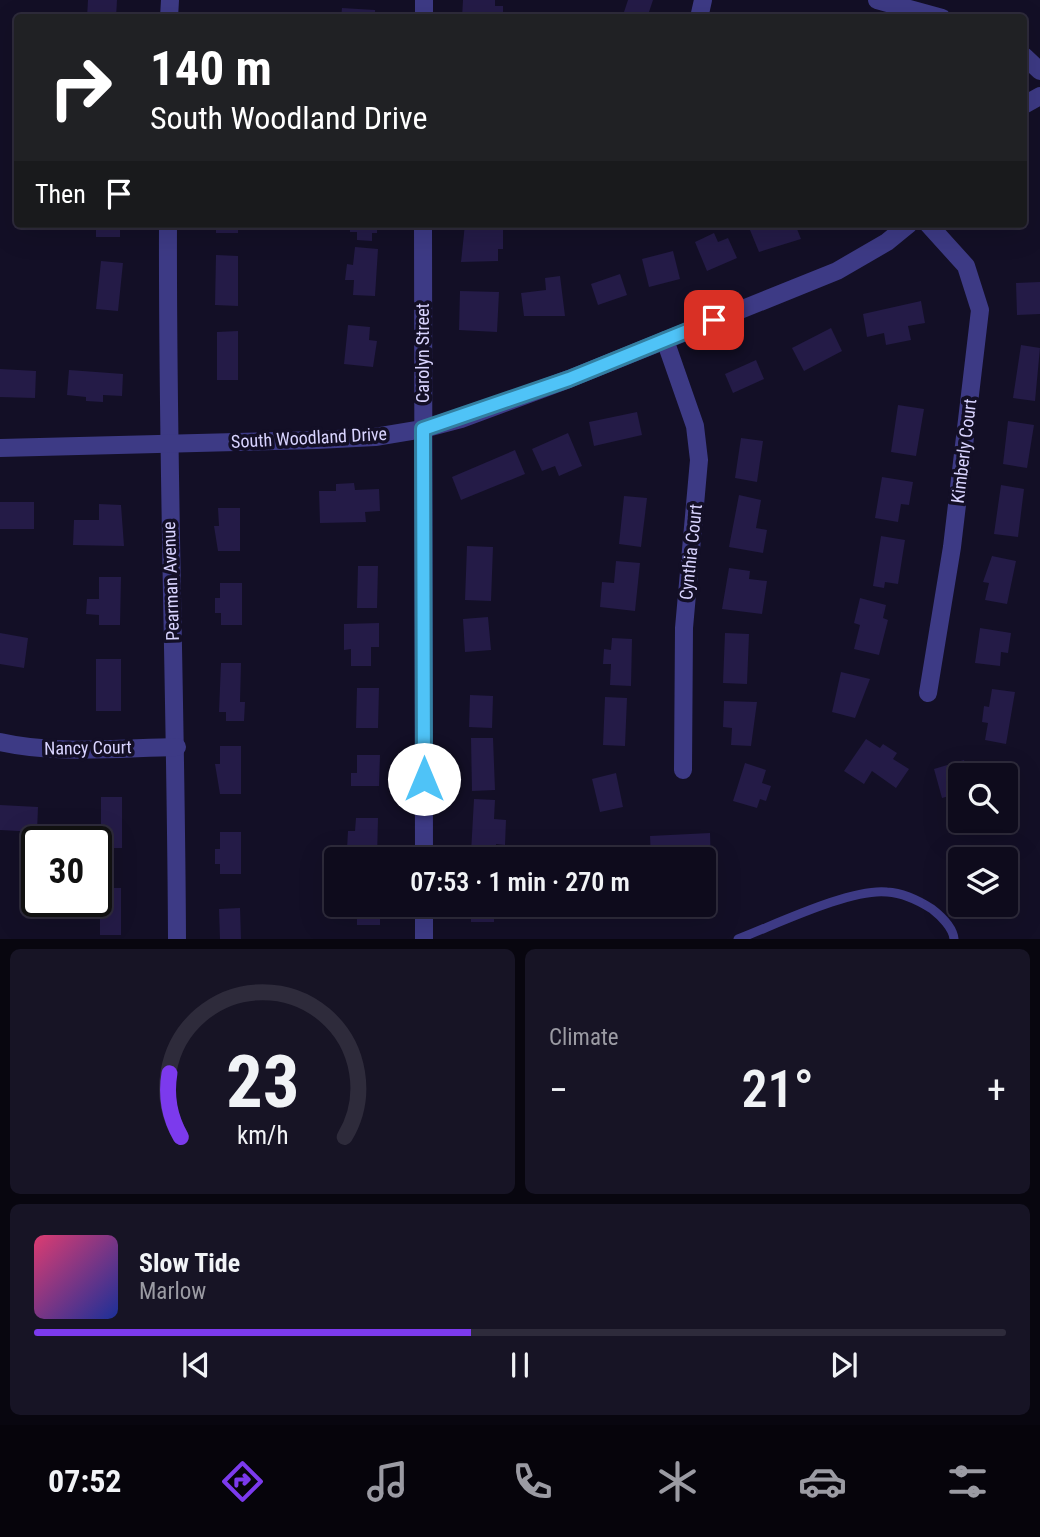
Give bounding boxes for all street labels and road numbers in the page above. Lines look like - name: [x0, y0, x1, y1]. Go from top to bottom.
- street label: Carolyn Street: [412, 303, 433, 403]
- street label: Kimberly Court: [947, 397, 980, 504]
- street label: South Woodland Drive: [230, 423, 387, 452]
- street label: Cynthia Court: [675, 503, 706, 601]
- street label: Pearman Avenue: [158, 521, 183, 641]
- street label: Nancy Court: [44, 736, 132, 759]

